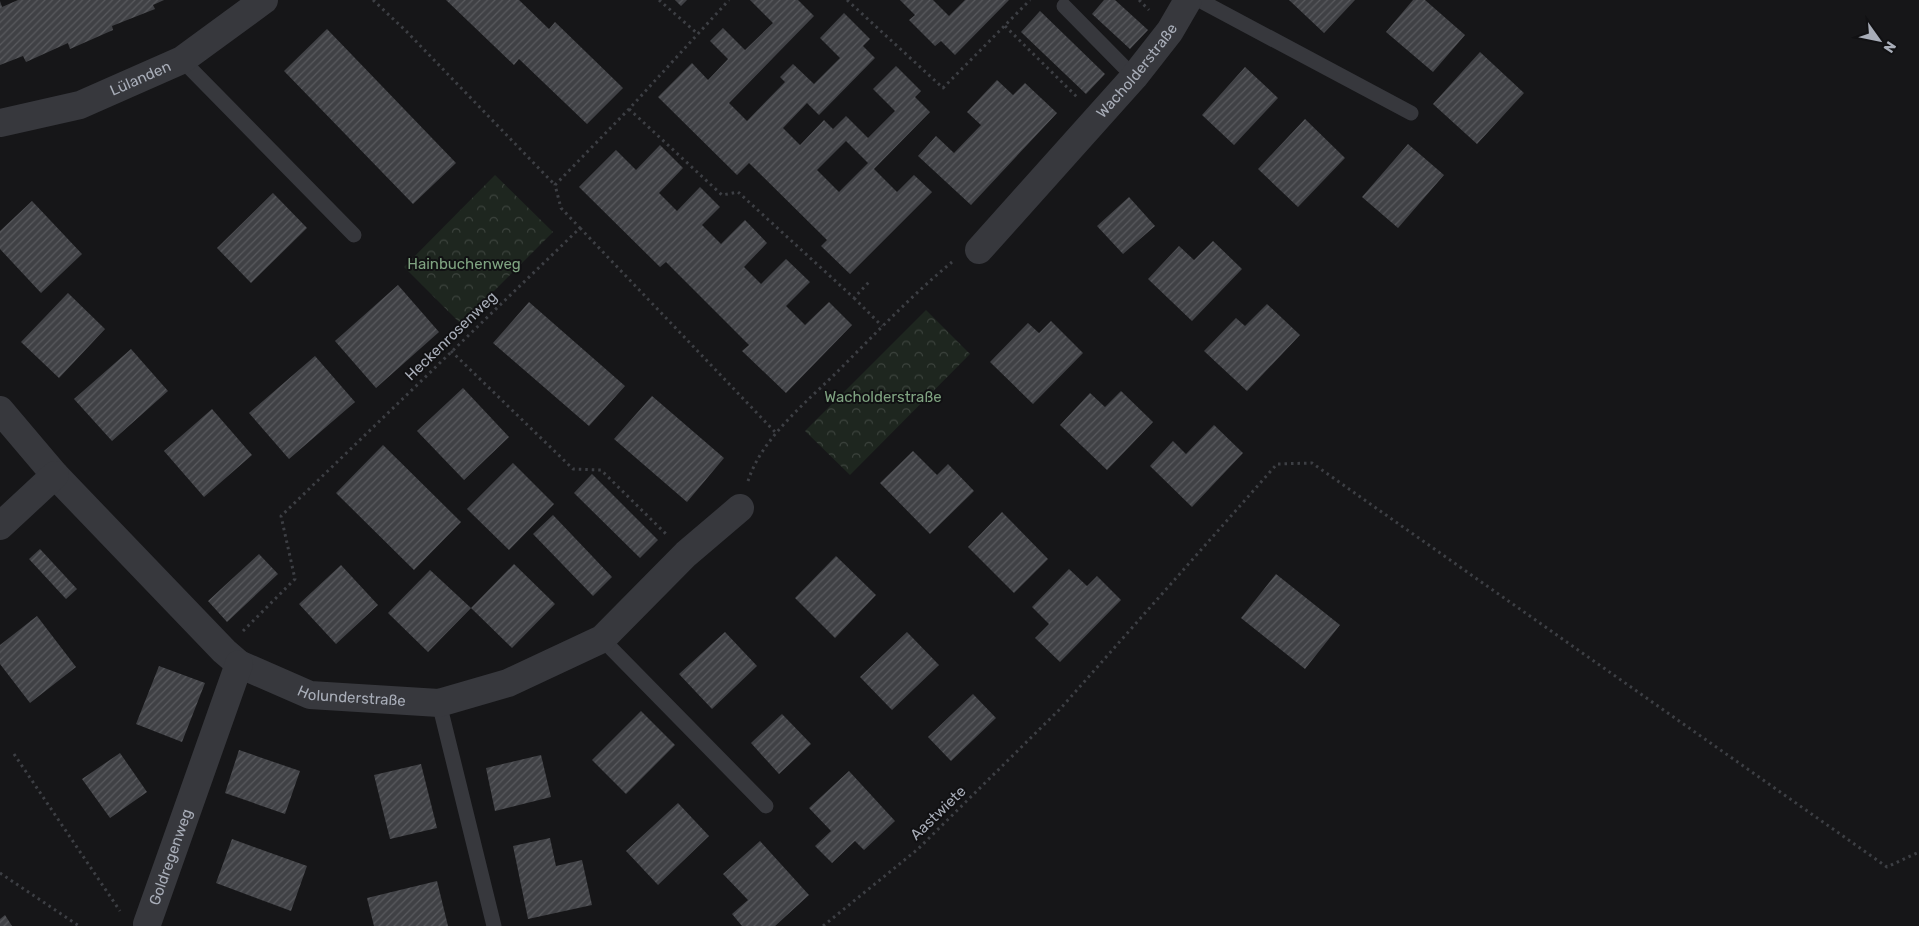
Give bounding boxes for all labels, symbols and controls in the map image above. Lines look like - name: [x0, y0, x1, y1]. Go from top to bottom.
- north arrow: [1854, 15, 1904, 65]
- street label: Wacholderstraße: [1093, 20, 1181, 122]
- text: N: [1880, 38, 1899, 56]
- street label: Lülanden: [107, 57, 174, 100]
- park label: Hainbuchenweg: [407, 255, 521, 273]
- street label: Heckenrosenweg: [401, 288, 501, 384]
- park label: Wacholderstraße: [824, 388, 942, 406]
- street label: Holunderstraße: [295, 682, 406, 710]
- street label: Aastwiete: [907, 782, 969, 844]
- street label: Goldregenweg: [145, 806, 196, 908]

